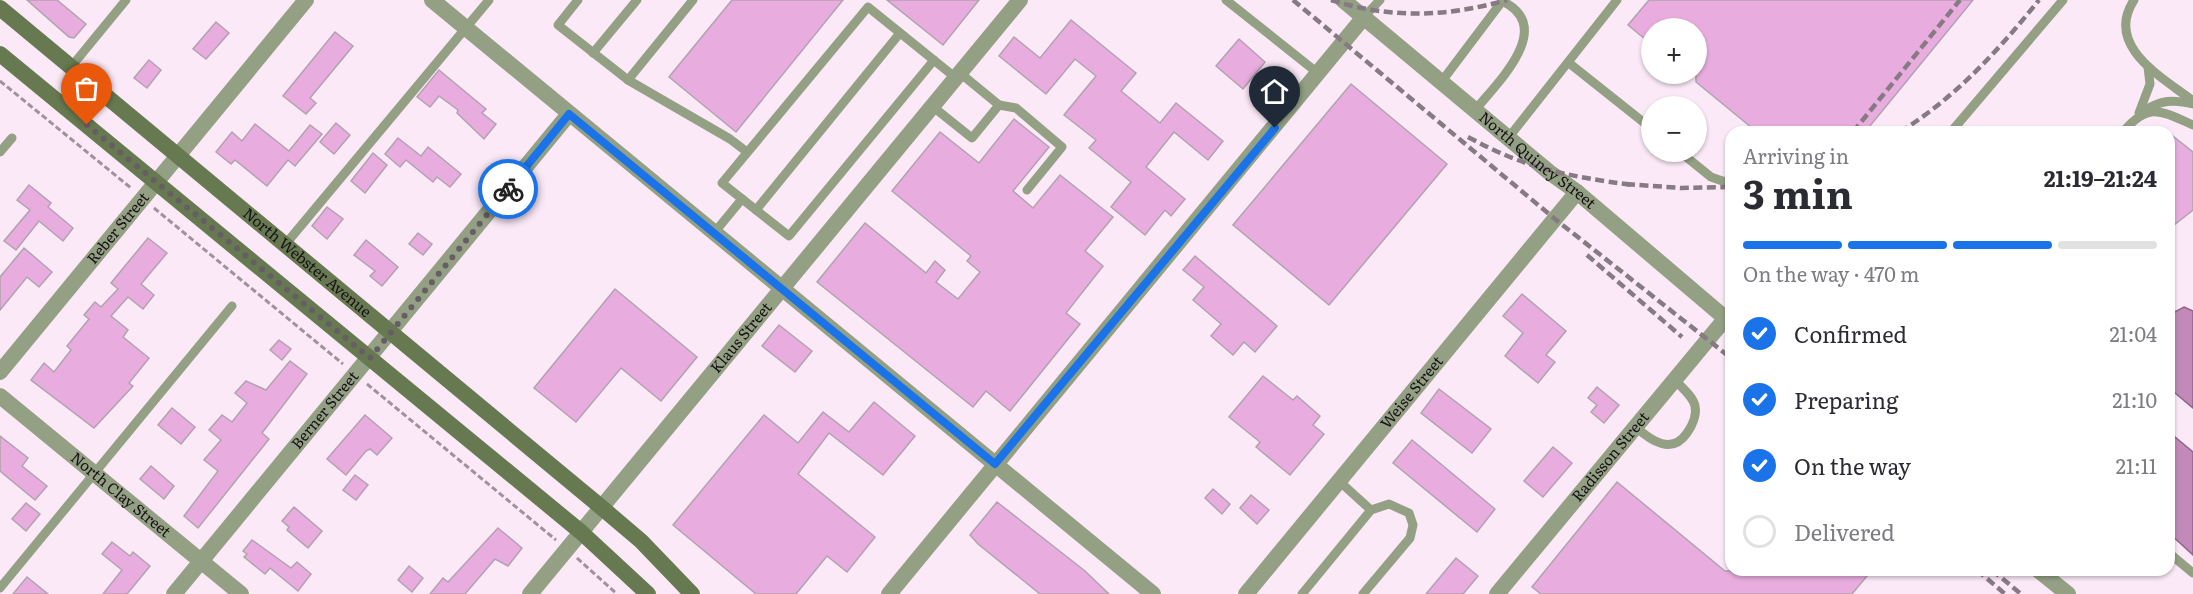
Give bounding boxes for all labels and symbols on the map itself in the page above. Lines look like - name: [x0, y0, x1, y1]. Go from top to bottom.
- pin: [61, 63, 112, 125]
- pin: [1249, 66, 1300, 128]
- street label: North Quincy Street: [1475, 105, 1602, 214]
- courier: [478, 159, 538, 219]
- street label: Reber Street: [80, 186, 154, 269]
- street label: North Webster Avenue: [239, 201, 377, 322]
- street label: Klaus Street: [704, 296, 776, 378]
- street label: Weise Street: [1374, 350, 1448, 433]
- street label: Berner Street: [285, 365, 363, 453]
- street label: Radisson Street: [1565, 406, 1654, 506]
- street label: North Clay Street: [66, 446, 177, 542]

